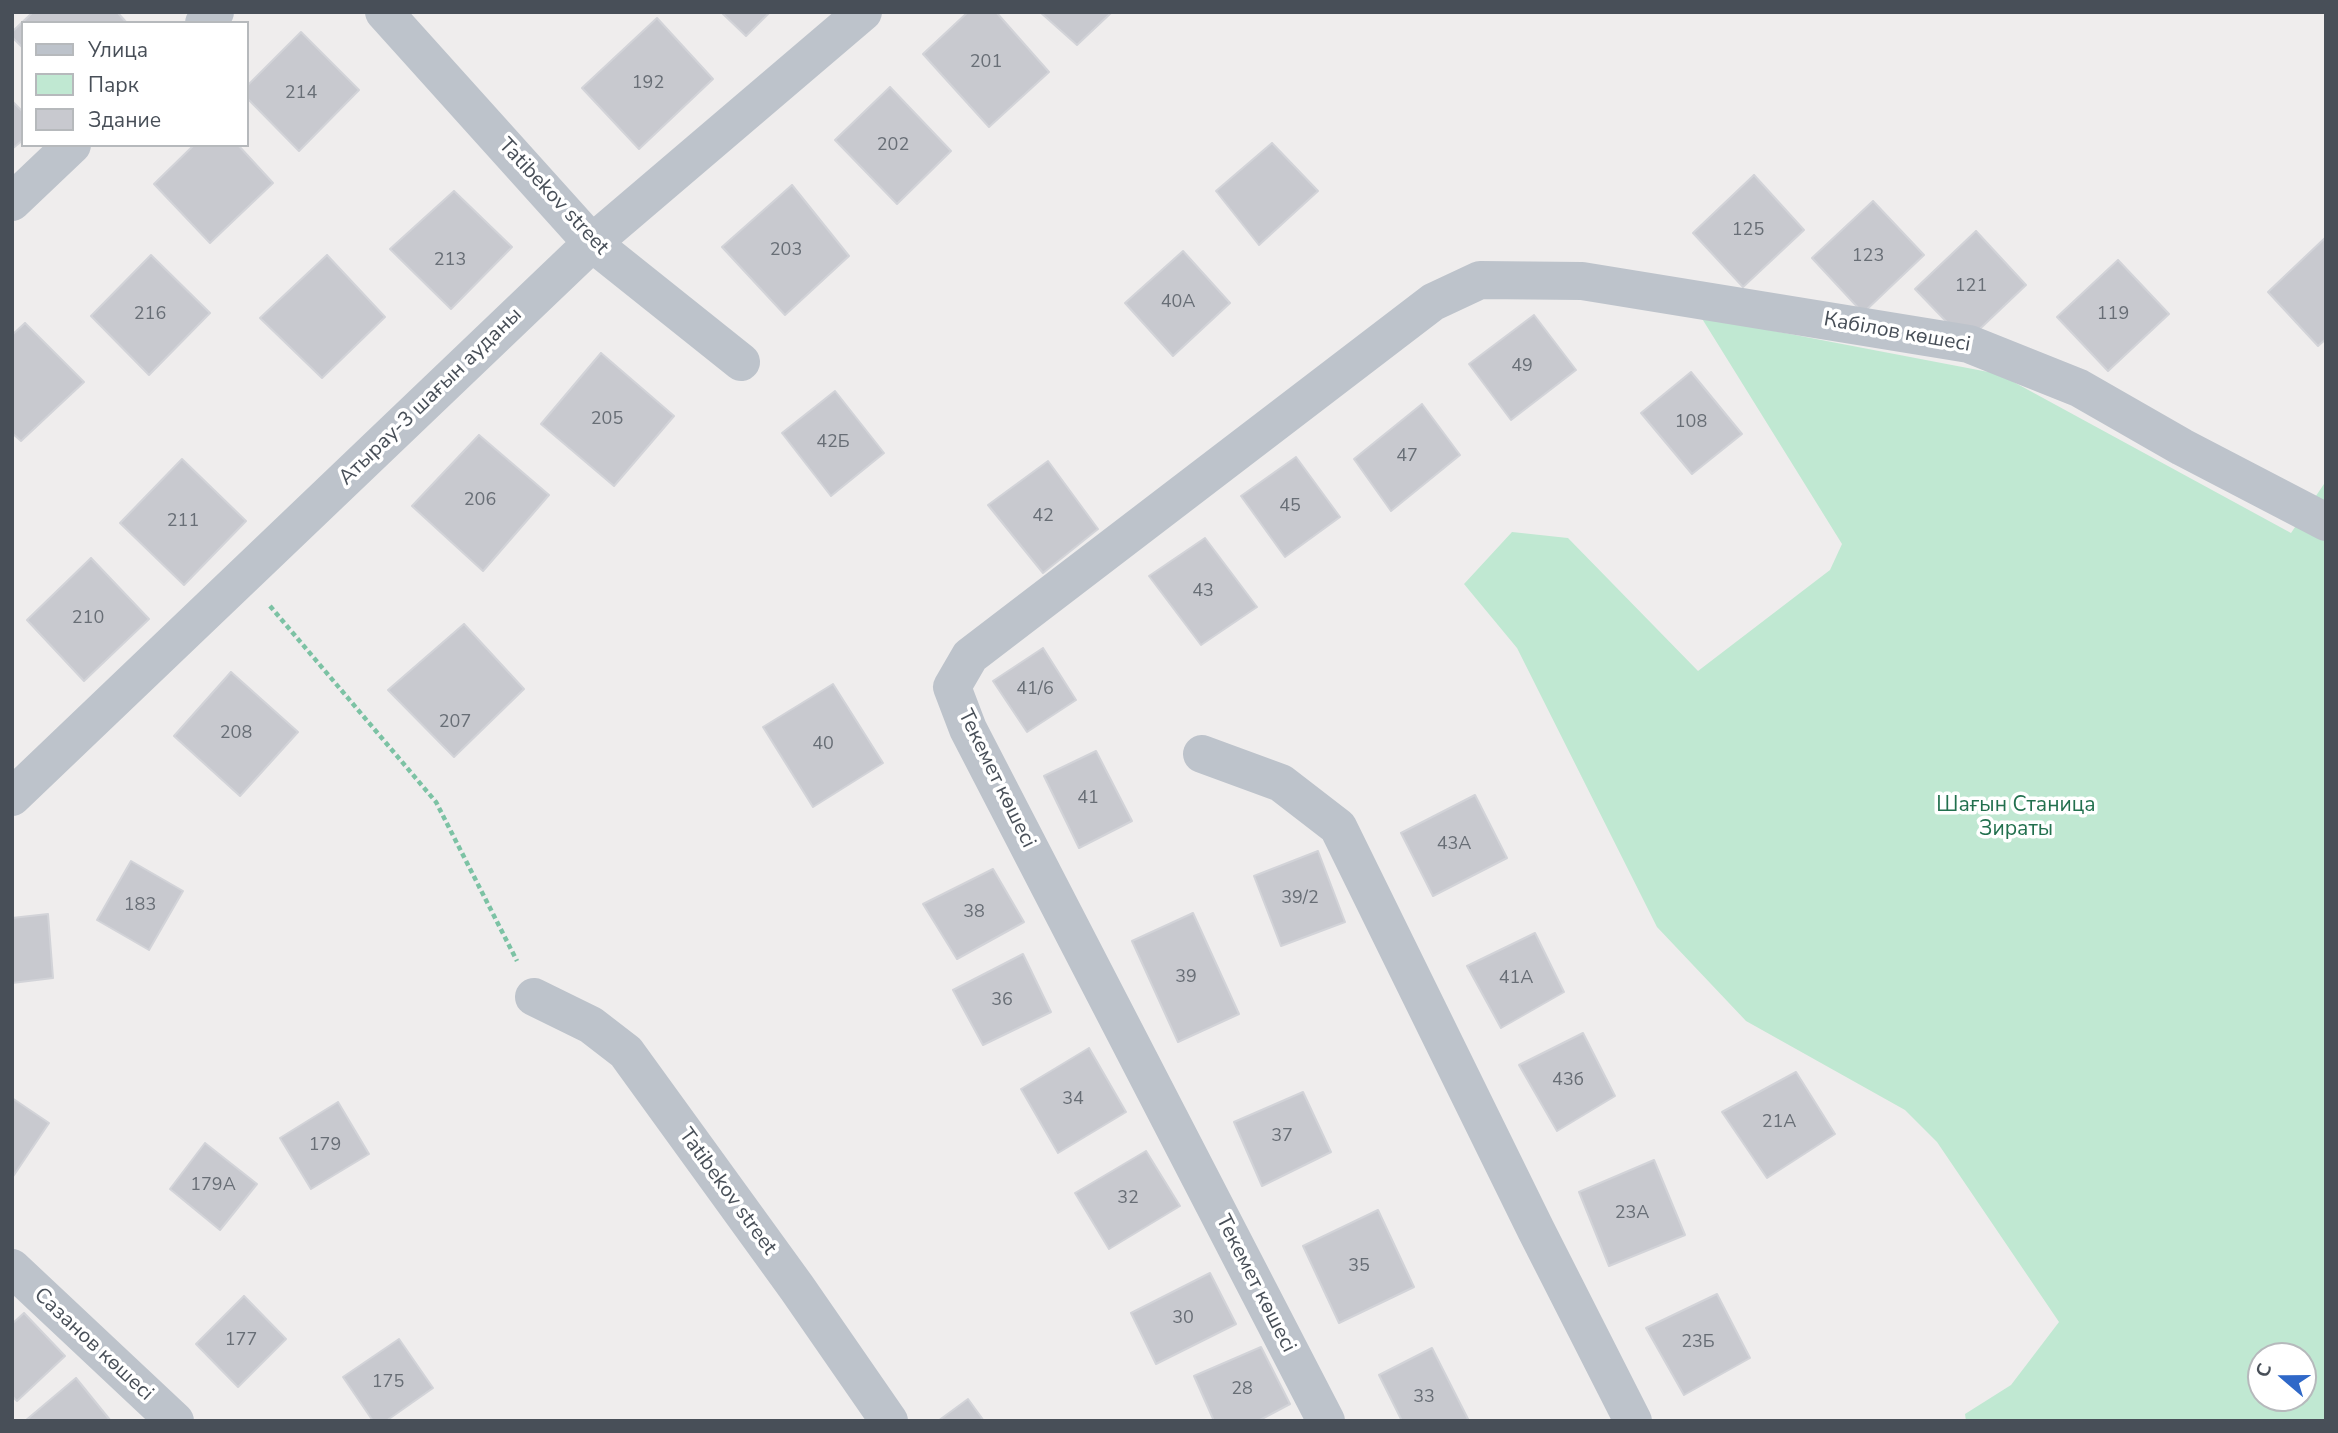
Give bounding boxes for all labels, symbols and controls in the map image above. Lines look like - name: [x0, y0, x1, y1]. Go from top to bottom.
- legend: [21, 21, 248, 147]
- text: Улица: [88, 36, 148, 64]
- house number: 201: [970, 52, 1002, 74]
- text: Парк: [88, 71, 139, 99]
- house number: 192: [632, 73, 664, 95]
- house number: 214: [285, 83, 317, 105]
- text: Здание: [88, 106, 161, 134]
- street label: Tatibekov street: [493, 133, 613, 261]
- house number: 202: [877, 135, 909, 157]
- house number: 125: [1732, 220, 1764, 242]
- house number: 203: [770, 240, 802, 262]
- house number: 123: [1852, 246, 1884, 268]
- house number: 213: [434, 250, 466, 272]
- house number: 121: [1955, 276, 1987, 298]
- house number: 40А: [1161, 292, 1195, 314]
- street label: Атырау-3 шағын ауданы: [334, 303, 528, 491]
- house number: 216: [134, 304, 166, 326]
- house number: 119: [2097, 304, 2129, 326]
- street label: Кабілов көшесі: [1822, 308, 1972, 358]
- house number: 49: [1511, 356, 1533, 378]
- house number: 205: [591, 409, 623, 431]
- house number: 108: [1675, 412, 1707, 434]
- house number: 42Б: [816, 432, 850, 454]
- house number: 47: [1396, 446, 1418, 468]
- house number: 206: [464, 490, 496, 512]
- house number: 45: [1279, 496, 1301, 518]
- house number: 42: [1032, 506, 1054, 528]
- house number: 211: [167, 511, 199, 533]
- house number: 43: [1192, 581, 1214, 603]
- house number: 210: [72, 608, 104, 630]
- house number: 41/6: [1016, 679, 1054, 701]
- street label: Текемет көшесі: [952, 706, 1040, 852]
- house number: 207: [439, 712, 471, 734]
- house number: 208: [220, 723, 252, 745]
- house number: 40: [812, 734, 834, 756]
- house number: 41: [1077, 788, 1099, 810]
- park label: Шағын Станица Зираты: [1936, 793, 2096, 843]
- house number: 43А: [1437, 834, 1471, 856]
- house number: 39/2: [1281, 888, 1319, 910]
- house number: 183: [124, 895, 156, 917]
- house number: 38: [963, 902, 985, 924]
- house number: 39: [1175, 967, 1197, 989]
- house number: 41А: [1499, 968, 1533, 990]
- house number: 36: [991, 990, 1013, 1012]
- house number: 43б: [1552, 1070, 1584, 1092]
- house number: 34: [1062, 1089, 1084, 1111]
- house number: 21А: [1762, 1112, 1796, 1134]
- street label: Tatibekov street: [673, 1124, 781, 1260]
- house number: 37: [1271, 1126, 1293, 1148]
- house number: 179: [309, 1135, 341, 1157]
- house number: 179А: [190, 1175, 236, 1197]
- house number: 32: [1117, 1188, 1139, 1210]
- house number: 23А: [1615, 1203, 1649, 1225]
- street label: Текемет көшесі: [1210, 1211, 1300, 1357]
- house number: 35: [1348, 1256, 1370, 1278]
- street label: Сазанов көшесі: [28, 1283, 158, 1407]
- house number: 30: [1172, 1308, 1194, 1330]
- house number: 177: [225, 1330, 257, 1352]
- house number: 23Б: [1681, 1332, 1715, 1354]
- north arrow: [2247, 1342, 2317, 1412]
- text: С: [2250, 1360, 2279, 1381]
- house number: 175: [372, 1372, 404, 1394]
- house number: 28: [1231, 1379, 1253, 1401]
- house number: 33: [1413, 1387, 1435, 1409]

